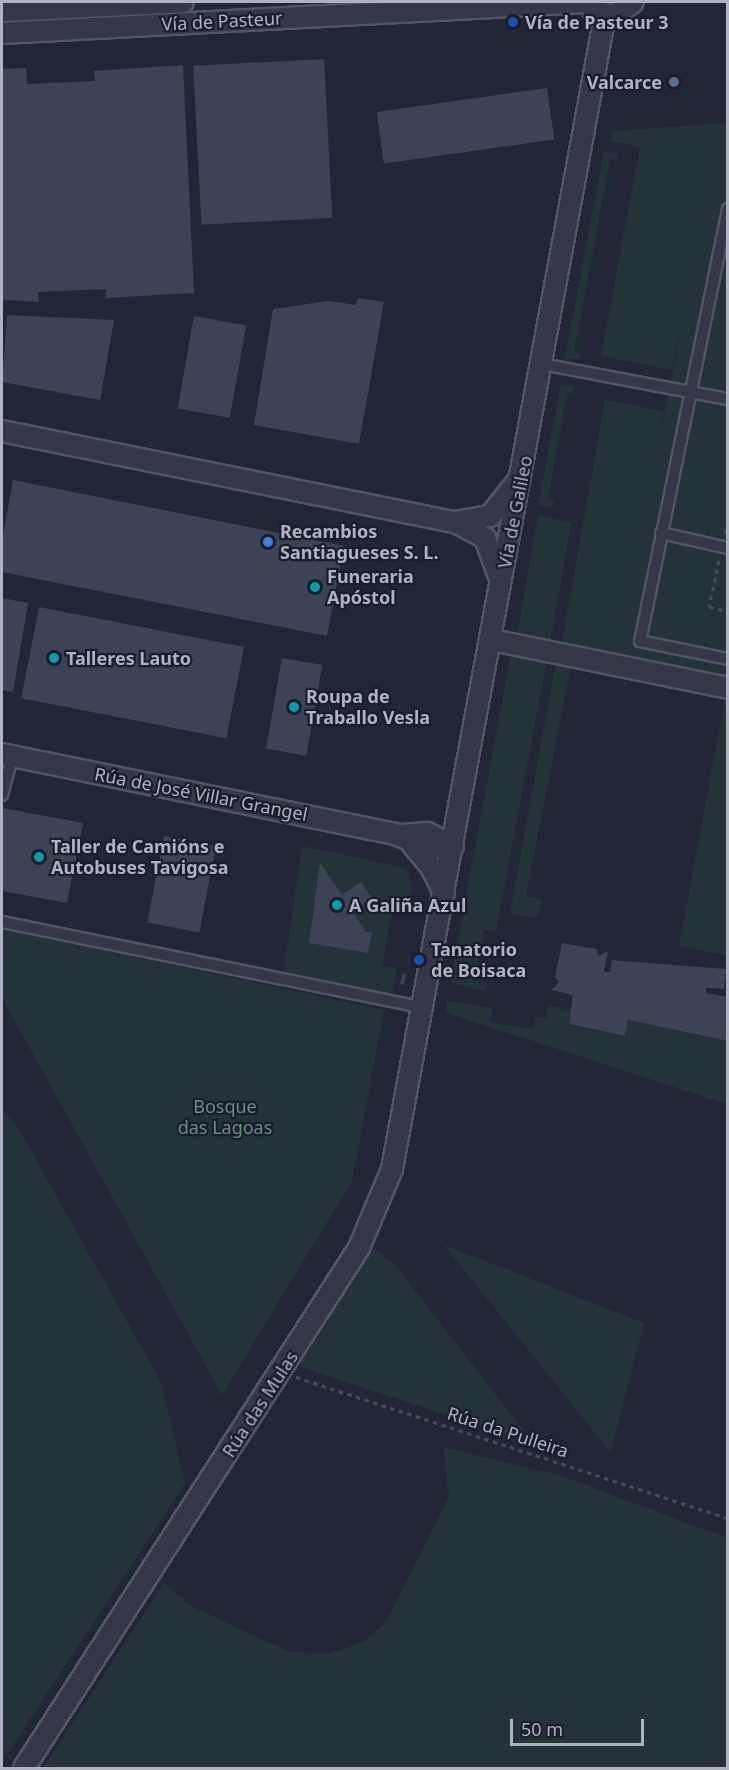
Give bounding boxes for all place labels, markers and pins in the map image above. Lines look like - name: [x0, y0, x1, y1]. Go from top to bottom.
- place label: Vía de Pasteur 3: [525, 11, 669, 33]
- marker: Vía de Pasteur 3: [506, 15, 520, 29]
- place label: Valcarce: [587, 71, 662, 93]
- marker: Valcarce: [667, 75, 681, 89]
- place label: Recambios Santiagueses S. L.: [280, 521, 438, 564]
- marker: Recambios Santiagueses S. L.: [261, 535, 275, 549]
- place label: Funeraria Apóstol: [327, 566, 414, 608]
- marker: Funeraria Apóstol: [308, 580, 322, 594]
- place label: Talleres Lauto: [66, 647, 191, 669]
- marker: Talleres Lauto: [47, 651, 61, 665]
- place label: Roupa de Traballo Vesla: [306, 686, 430, 728]
- marker: Roupa de Traballo Vesla: [287, 700, 301, 714]
- place label: Taller de Camións e Autobuses Tavigosa: [51, 836, 229, 878]
- marker: Taller de Camións e Autobuses Tavigosa: [32, 850, 46, 864]
- place label: A Galiña Azul: [349, 894, 466, 916]
- marker: A Galiña Azul: [330, 898, 344, 912]
- place label: Tanatorio de Boisaca: [431, 939, 526, 982]
- marker: Tanatorio de Boisaca: [412, 953, 426, 967]

